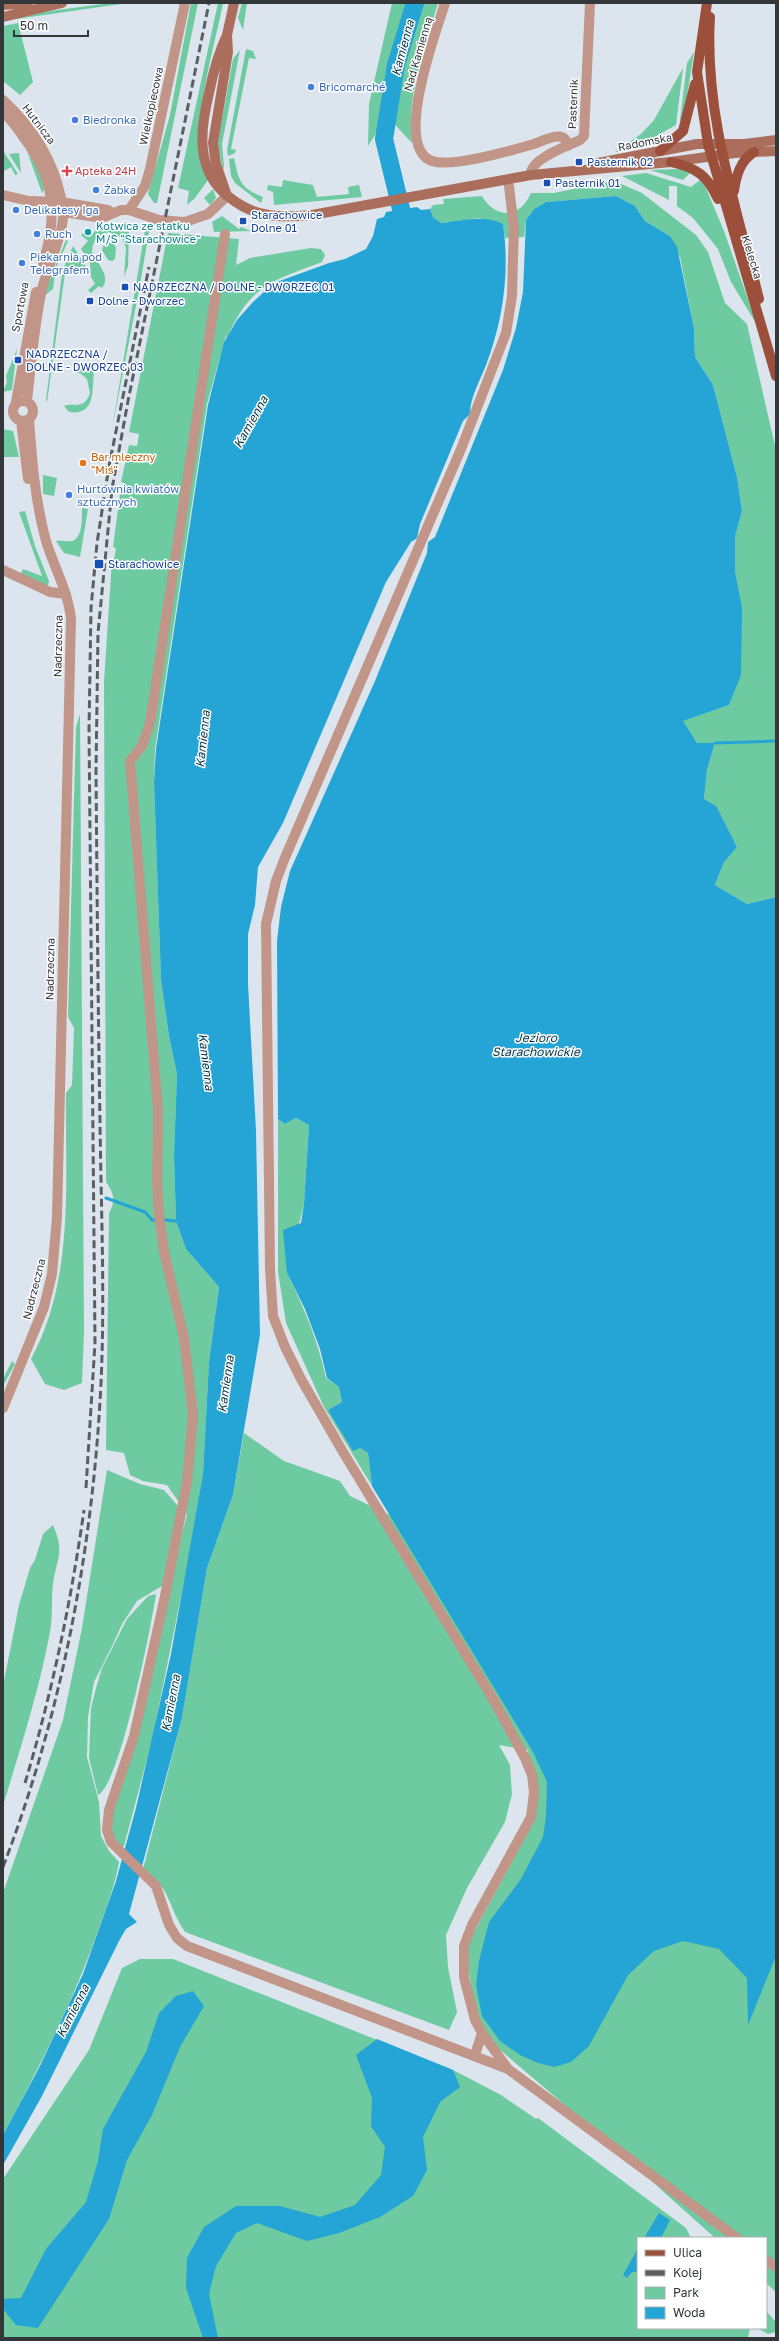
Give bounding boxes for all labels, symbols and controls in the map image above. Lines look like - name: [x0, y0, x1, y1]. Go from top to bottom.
- scale bar: [14, 12, 88, 38]
- street label: Nad Kamienną: [401, 15, 434, 92]
- water label: Kamienna: [388, 17, 417, 77]
- text: 50 m: [20, 18, 48, 33]
- street label: Wielkopiecowa: [136, 66, 165, 146]
- street label: Pasternik: [565, 79, 580, 129]
- place label: Bricomarché: [319, 80, 385, 93]
- marker: Bricomarché: [306, 82, 316, 92]
- street label: Hutnicza: [20, 101, 59, 146]
- place label: Biedronka: [83, 113, 136, 126]
- marker: Biedronka: [70, 115, 80, 125]
- street label: Radomska: [617, 130, 673, 153]
- place label: Pasternik 02: [587, 155, 653, 168]
- marker: Pasternik 02: [574, 157, 584, 167]
- place label: Apteka 24H: [75, 164, 136, 177]
- marker: Apteka 24H: [62, 166, 72, 176]
- place label: Pasternik 01: [555, 176, 620, 189]
- marker: Pasternik 01: [542, 178, 552, 188]
- place label: Żabka: [104, 183, 136, 196]
- marker: Żabka: [91, 185, 101, 195]
- place label: Delikatesy Iga: [24, 203, 99, 216]
- marker: Delikatesy Iga: [11, 205, 21, 215]
- place label: Starachowice Dolne 01: [251, 208, 322, 234]
- marker: Starachowice Dolne 01: [238, 216, 248, 226]
- place label: Kotwica ze statku M/S "Starachowice": [96, 219, 200, 245]
- place label: Ruch: [45, 227, 72, 240]
- marker: Kotwica ze statku M/S "Starachowice": [83, 227, 93, 237]
- marker: Ruch: [32, 229, 42, 239]
- street label: Kielecka: [740, 233, 765, 280]
- place label: Piekarnia pod Telegrafem: [30, 250, 102, 276]
- marker: Piekarnia pod Telegrafem: [17, 258, 27, 268]
- place label: NADRZECZNA / DOLNE - DWORZEC 01: [133, 280, 334, 293]
- street label: Sportowa: [8, 281, 31, 333]
- marker: NADRZECZNA / DOLNE - DWORZEC 01: [120, 282, 130, 292]
- place label: Dolne - Dworzec: [98, 294, 184, 307]
- marker: Dolne - Dworzec: [85, 296, 95, 306]
- place label: NADRZECZNA / DOLNE - DWORZEC 03: [26, 347, 143, 373]
- marker: NADRZECZNA / DOLNE - DWORZEC 03: [13, 355, 23, 365]
- water label: Kamienna: [230, 392, 272, 450]
- place label: Bar mleczny "Miś": [91, 450, 155, 476]
- marker: Bar mleczny "Miś": [78, 458, 88, 468]
- place label: Hurtownia kwiatów sztucznych: [77, 482, 179, 508]
- marker: Hurtownia kwiatów sztucznych: [64, 490, 74, 500]
- place label: Starachowice: [108, 557, 179, 570]
- marker: Starachowice: [93, 558, 105, 570]
- street label: Nadrzeczna: [50, 615, 65, 677]
- water label: Kamienna: [192, 708, 213, 768]
- street label: Nadrzeczna: [42, 938, 57, 1000]
- water label: Jezioro Starachowickie: [492, 1030, 581, 1059]
- water label: Kamienna: [196, 1033, 218, 1092]
- street label: Nadrzeczna: [20, 1257, 47, 1321]
- water label: Kamienna: [214, 1353, 237, 1413]
- water label: Kamienna: [158, 1672, 184, 1732]
- water label: Kamienna: [53, 1981, 93, 2040]
- legend: [637, 2237, 767, 2329]
- text: Ulica: [673, 2245, 702, 2260]
- text: Kolej: [673, 2265, 702, 2280]
- text: Park: [673, 2285, 699, 2300]
- text: Woda: [673, 2305, 705, 2320]

